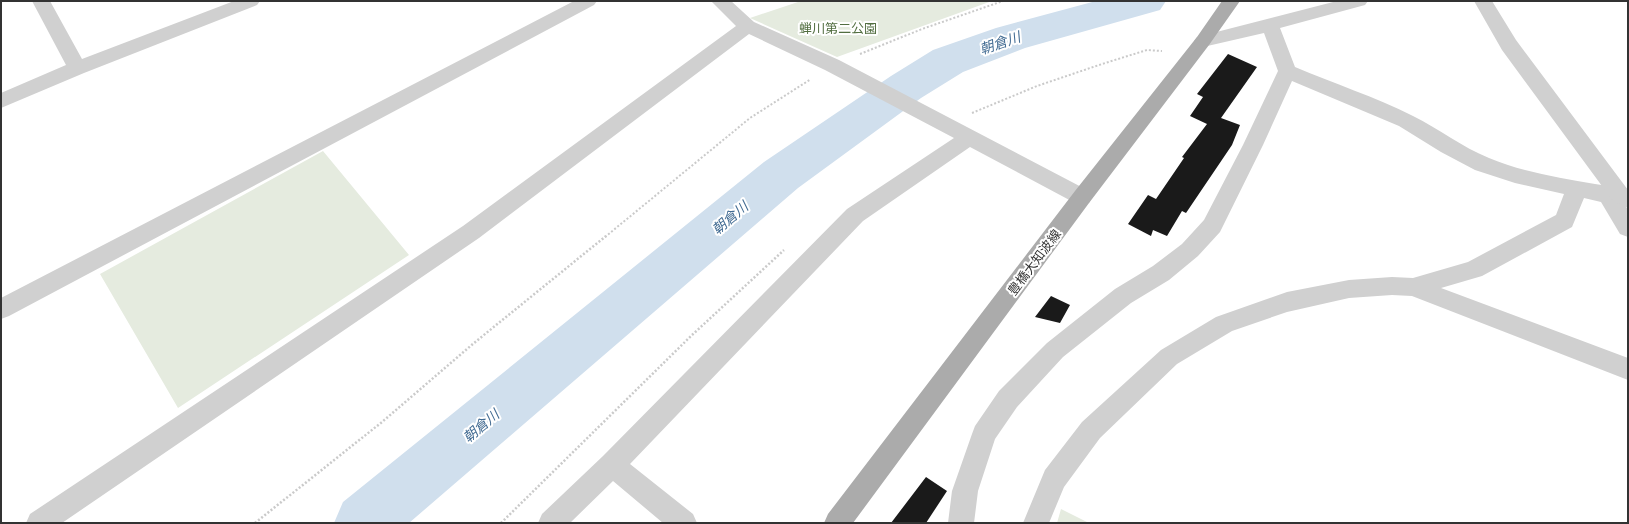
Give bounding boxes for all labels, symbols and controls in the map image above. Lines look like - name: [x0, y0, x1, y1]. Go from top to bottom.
- park label: 蝉川第二公園: [799, 20, 877, 36]
- water label: 朝倉川: [977, 27, 1025, 58]
- water label: 朝倉川: [708, 196, 753, 238]
- street label: 豊橋大知波線: [1004, 226, 1064, 298]
- water label: 朝倉川: [459, 404, 504, 446]

